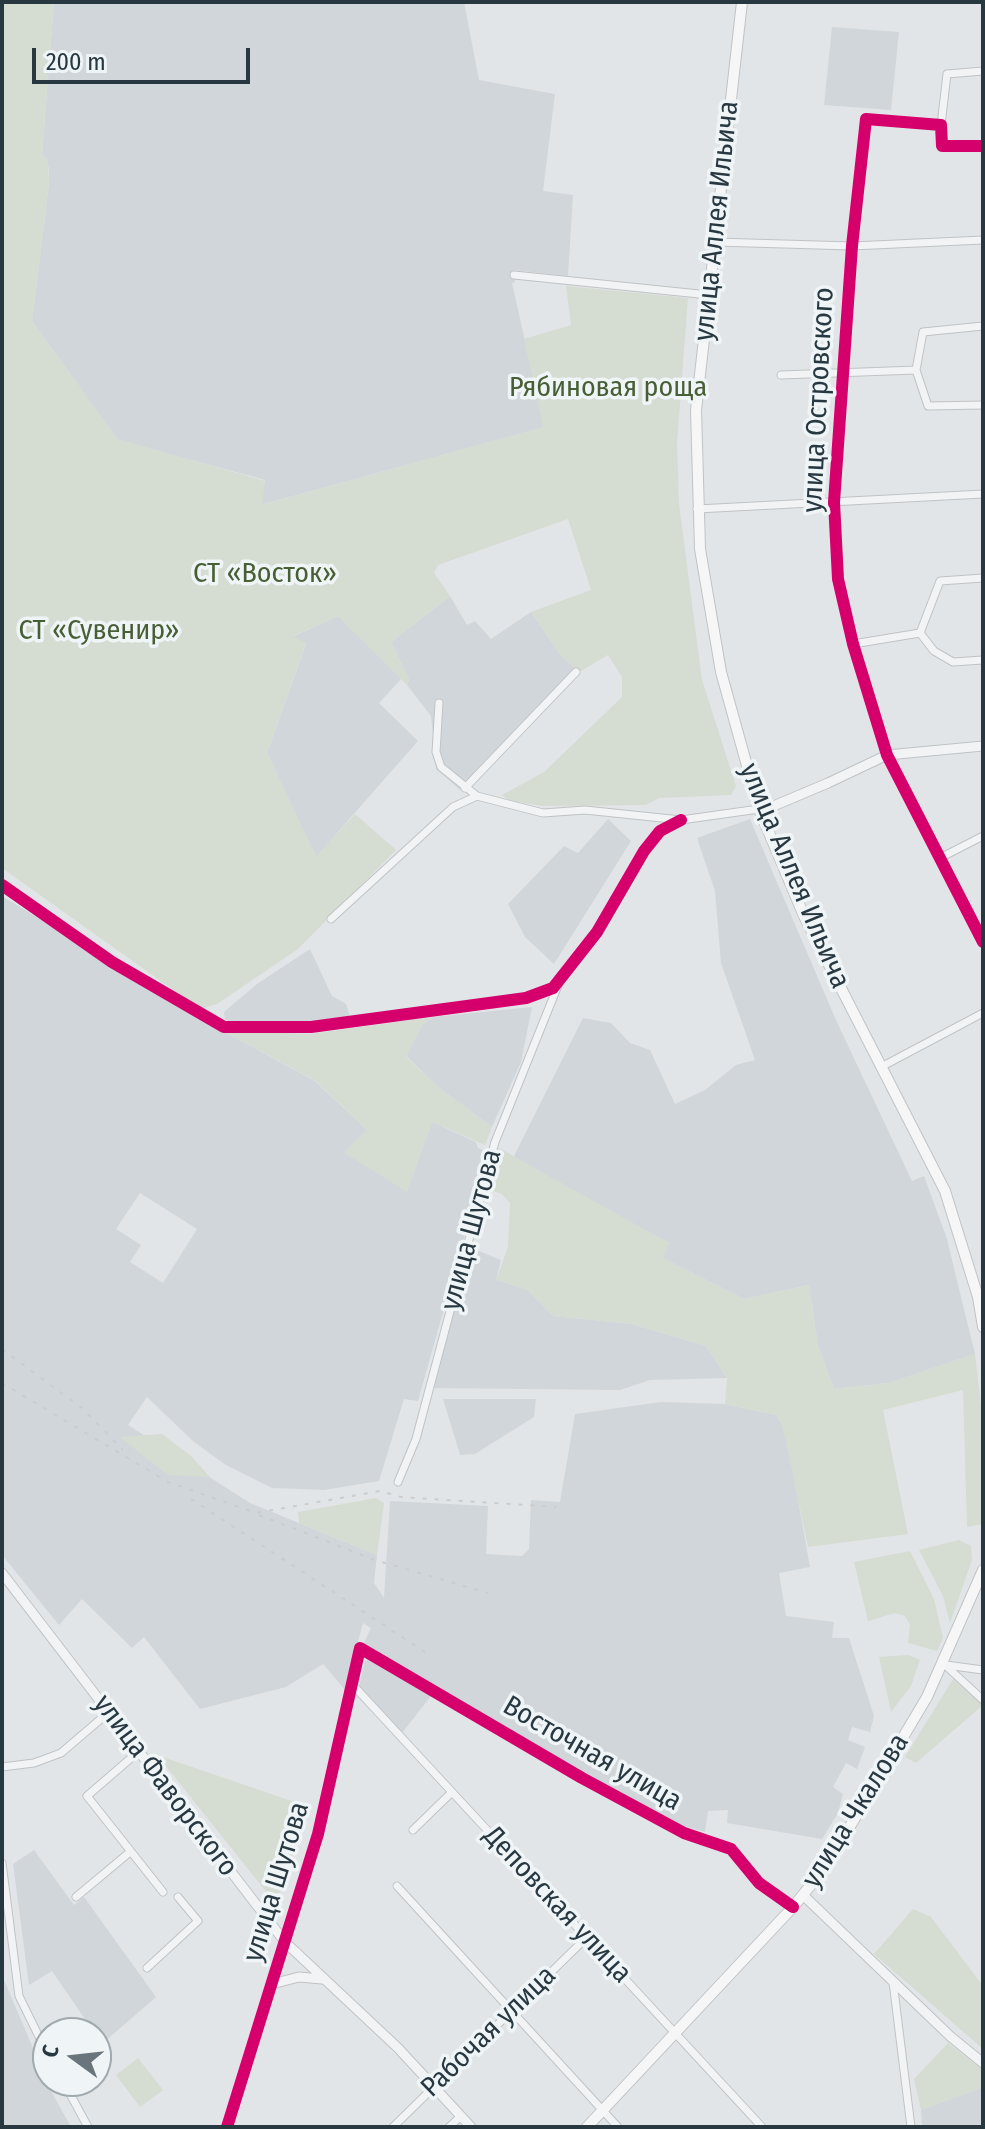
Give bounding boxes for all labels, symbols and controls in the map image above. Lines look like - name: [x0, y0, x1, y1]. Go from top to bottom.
- scale bar: [36, 32, 254, 82]
- text: 200 m: [46, 48, 106, 76]
- street label: улица Аллея Ильича: [688, 99, 746, 343]
- street label: улица Островского: [796, 286, 842, 514]
- park label: Рябиновая роща: [509, 371, 707, 405]
- park label: СТ «Восток»: [193, 557, 337, 591]
- park label: СТ «Сувенир»: [19, 614, 179, 648]
- street label: улица Аллея Ильича: [731, 758, 857, 994]
- street label: улица Шутова: [434, 1146, 510, 1314]
- street label: улица Фаворского: [86, 1688, 244, 1884]
- street label: Восточная улица: [497, 1689, 687, 1819]
- street label: улица Чкалова: [795, 1728, 917, 1894]
- street label: улица Шутова: [237, 1798, 317, 1966]
- street label: Деповская улица: [476, 1820, 638, 1990]
- street label: Рабочая улица: [415, 1959, 563, 2105]
- north arrow: [32, 2017, 112, 2097]
- text: С: [36, 2042, 65, 2060]

